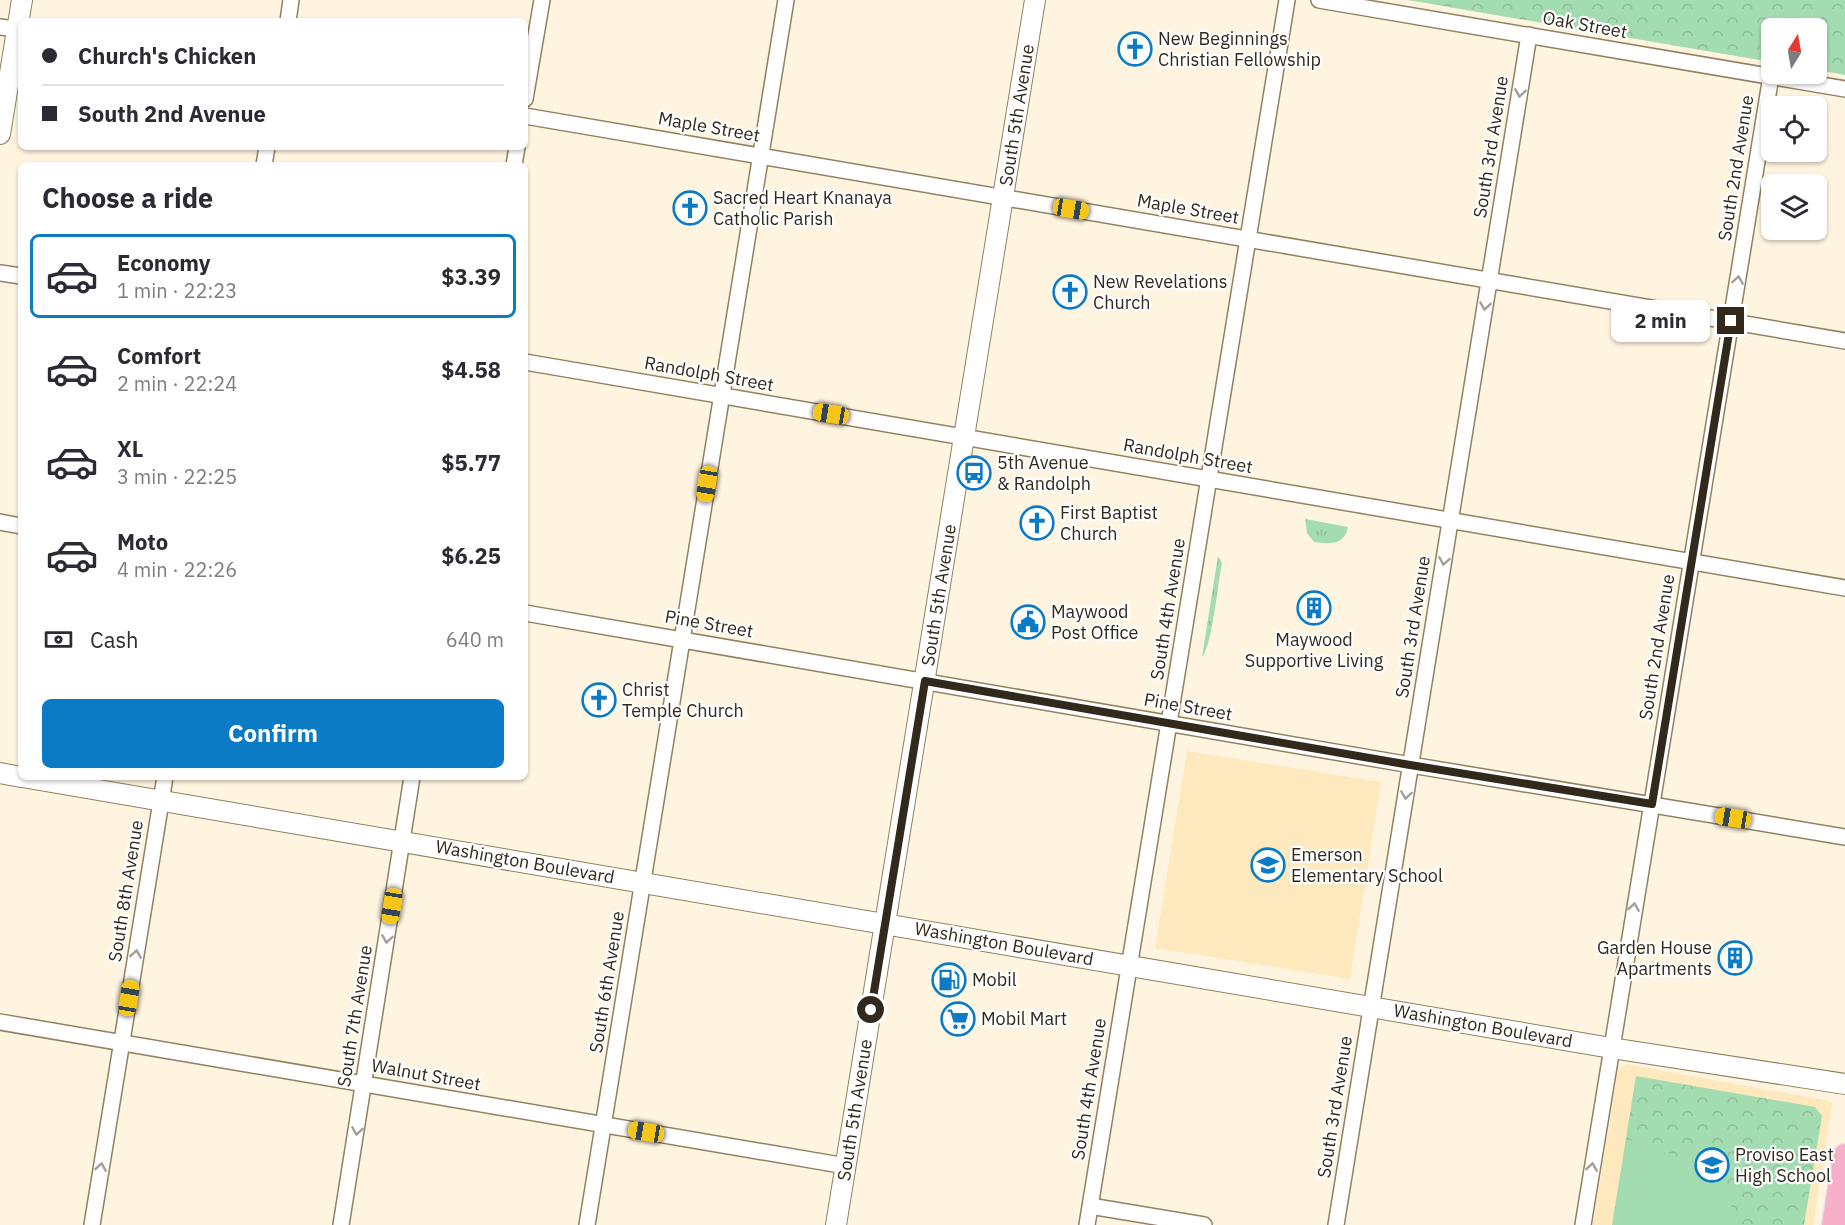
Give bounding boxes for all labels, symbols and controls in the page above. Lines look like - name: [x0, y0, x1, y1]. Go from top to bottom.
- street label: Oak Street: [1541, 6, 1629, 43]
- north arrow: [1761, 18, 1827, 84]
- map controls: [1761, 18, 1827, 240]
- place label: New Beginnings Christian Fellowship: [1158, 27, 1321, 71]
- church icon: New Beginnings Christian Fellowship: [1117, 31, 1153, 67]
- text: Church's Chicken: [78, 41, 256, 70]
- street label: South 5th Avenue: [994, 42, 1039, 187]
- street label: South 3rd Avenue: [1468, 74, 1513, 220]
- one-way arrow: [1514, 87, 1527, 97]
- street label: South 2nd Avenue: [1713, 93, 1758, 243]
- button: locate: [1761, 96, 1827, 162]
- text: South 2nd Avenue: [78, 99, 266, 128]
- street label: Maple Street: [656, 106, 762, 147]
- button: layers: [1761, 174, 1827, 240]
- text: Choose a ride: [42, 180, 213, 215]
- place label: Sacred Heart Knanaya Catholic Parish: [713, 186, 892, 230]
- street label: Maple Street: [1135, 188, 1241, 229]
- church icon: Sacred Heart Knanaya Catholic Parish: [672, 190, 708, 226]
- car: [1052, 197, 1090, 221]
- text: Economy: [117, 248, 211, 277]
- icon: car: [45, 249, 99, 303]
- text: $3.39: [441, 262, 501, 291]
- place label: New Revelations Church: [1093, 270, 1228, 314]
- church icon: New Revelations Church: [1052, 274, 1088, 310]
- one-way arrow: [1731, 275, 1743, 284]
- text: 1 min · 22:23: [117, 277, 237, 304]
- callout: 2 min: [1611, 300, 1710, 342]
- one-way arrow: [1480, 301, 1492, 311]
- text: 2 min: [1634, 307, 1687, 334]
- route end: [1717, 307, 1744, 334]
- text: Comfort: [117, 341, 201, 370]
- icon: car: [45, 342, 99, 396]
- street label: Randolph Street: [643, 351, 776, 396]
- text: $4.58: [441, 355, 501, 384]
- text: 2 min · 22:24: [117, 370, 237, 397]
- car: [812, 402, 850, 426]
- street label: Randolph Street: [1122, 433, 1255, 478]
- text: XL: [117, 434, 143, 463]
- icon: car: [45, 435, 99, 489]
- text: $5.77: [441, 448, 501, 477]
- place label: 5th Avenue & Randolph: [997, 451, 1091, 495]
- bus stop icon: 5th Avenue & Randolph: [956, 455, 992, 491]
- text: 3 min · 22:25: [117, 463, 237, 490]
- car: [695, 465, 719, 503]
- place label: First Baptist Church: [1060, 501, 1158, 545]
- church icon: First Baptist Church: [1019, 505, 1055, 541]
- street label: South 5th Avenue: [916, 522, 961, 667]
- text: Moto: [117, 527, 168, 556]
- icon: car: [45, 528, 99, 582]
- street label: South 4th Avenue: [1145, 536, 1190, 681]
- text: $6.25: [441, 541, 501, 570]
- street label: South 3rd Avenue: [1390, 554, 1435, 700]
- one-way arrow: [1438, 555, 1451, 565]
- text: 4 min · 22:26: [117, 556, 237, 583]
- street label: South 2nd Avenue: [1634, 572, 1679, 722]
- building icon: Maywood Supportive Living: [1296, 590, 1332, 626]
- place label: Maywood Post Office: [1051, 600, 1139, 644]
- street label: Pine Street: [663, 604, 755, 643]
- public building icon: Maywood Post Office: [1010, 604, 1046, 640]
- icon: cash: [42, 623, 75, 656]
- text: Cash: [90, 625, 139, 654]
- text: 640 m: [446, 626, 504, 653]
- place label: Maywood Supportive Living: [1245, 628, 1384, 672]
- place label: Christ Temple Church: [622, 678, 744, 722]
- church icon: Christ Temple Church: [581, 682, 617, 718]
- street label: Pine Street: [1142, 687, 1234, 726]
- button: Confirm: [42, 699, 504, 768]
- one-way arrow: [1400, 790, 1412, 799]
- car: [1714, 806, 1752, 830]
- street label: South 8th Avenue: [103, 818, 148, 963]
- street label: Washington Boulevard: [434, 834, 616, 889]
- place label: Emerson Elementary School: [1291, 843, 1443, 887]
- school or university icon: Emerson Elementary School: [1250, 847, 1286, 883]
- car: [380, 887, 404, 925]
- one-way arrow: [1628, 902, 1640, 912]
- street label: South 6th Avenue: [584, 909, 629, 1054]
- street label: Washington Boulevard: [913, 916, 1095, 971]
- one-way arrow: [381, 933, 394, 943]
- place label: Garden House Apartments: [1597, 936, 1712, 980]
- building icon: Garden House Apartments: [1717, 940, 1753, 976]
- street label: South 7th Avenue: [332, 943, 377, 1088]
- one-way arrow: [129, 949, 142, 959]
- fuel station icon: Mobil: [931, 962, 967, 998]
- place label: Mobil: [972, 968, 1017, 991]
- car: [117, 979, 141, 1017]
- route start: [857, 996, 884, 1023]
- street label: Washington Boulevard: [1392, 998, 1574, 1053]
- supermarket icon: Mobil Mart: [940, 1001, 976, 1037]
- place label: Mobil Mart: [981, 1007, 1067, 1030]
- street label: South 4th Avenue: [1066, 1016, 1111, 1161]
- street label: South 3rd Avenue: [1312, 1034, 1357, 1180]
- street label: South 5th Avenue: [832, 1037, 877, 1182]
- street label: Walnut Street: [370, 1054, 483, 1095]
- car: [627, 1120, 665, 1144]
- one-way arrow: [351, 1127, 363, 1136]
- place label: Proviso East High School: [1735, 1143, 1834, 1187]
- school or university icon: Proviso East High School: [1694, 1147, 1730, 1183]
- one-way arrow: [94, 1163, 107, 1173]
- one-way arrow: [1585, 1163, 1598, 1173]

